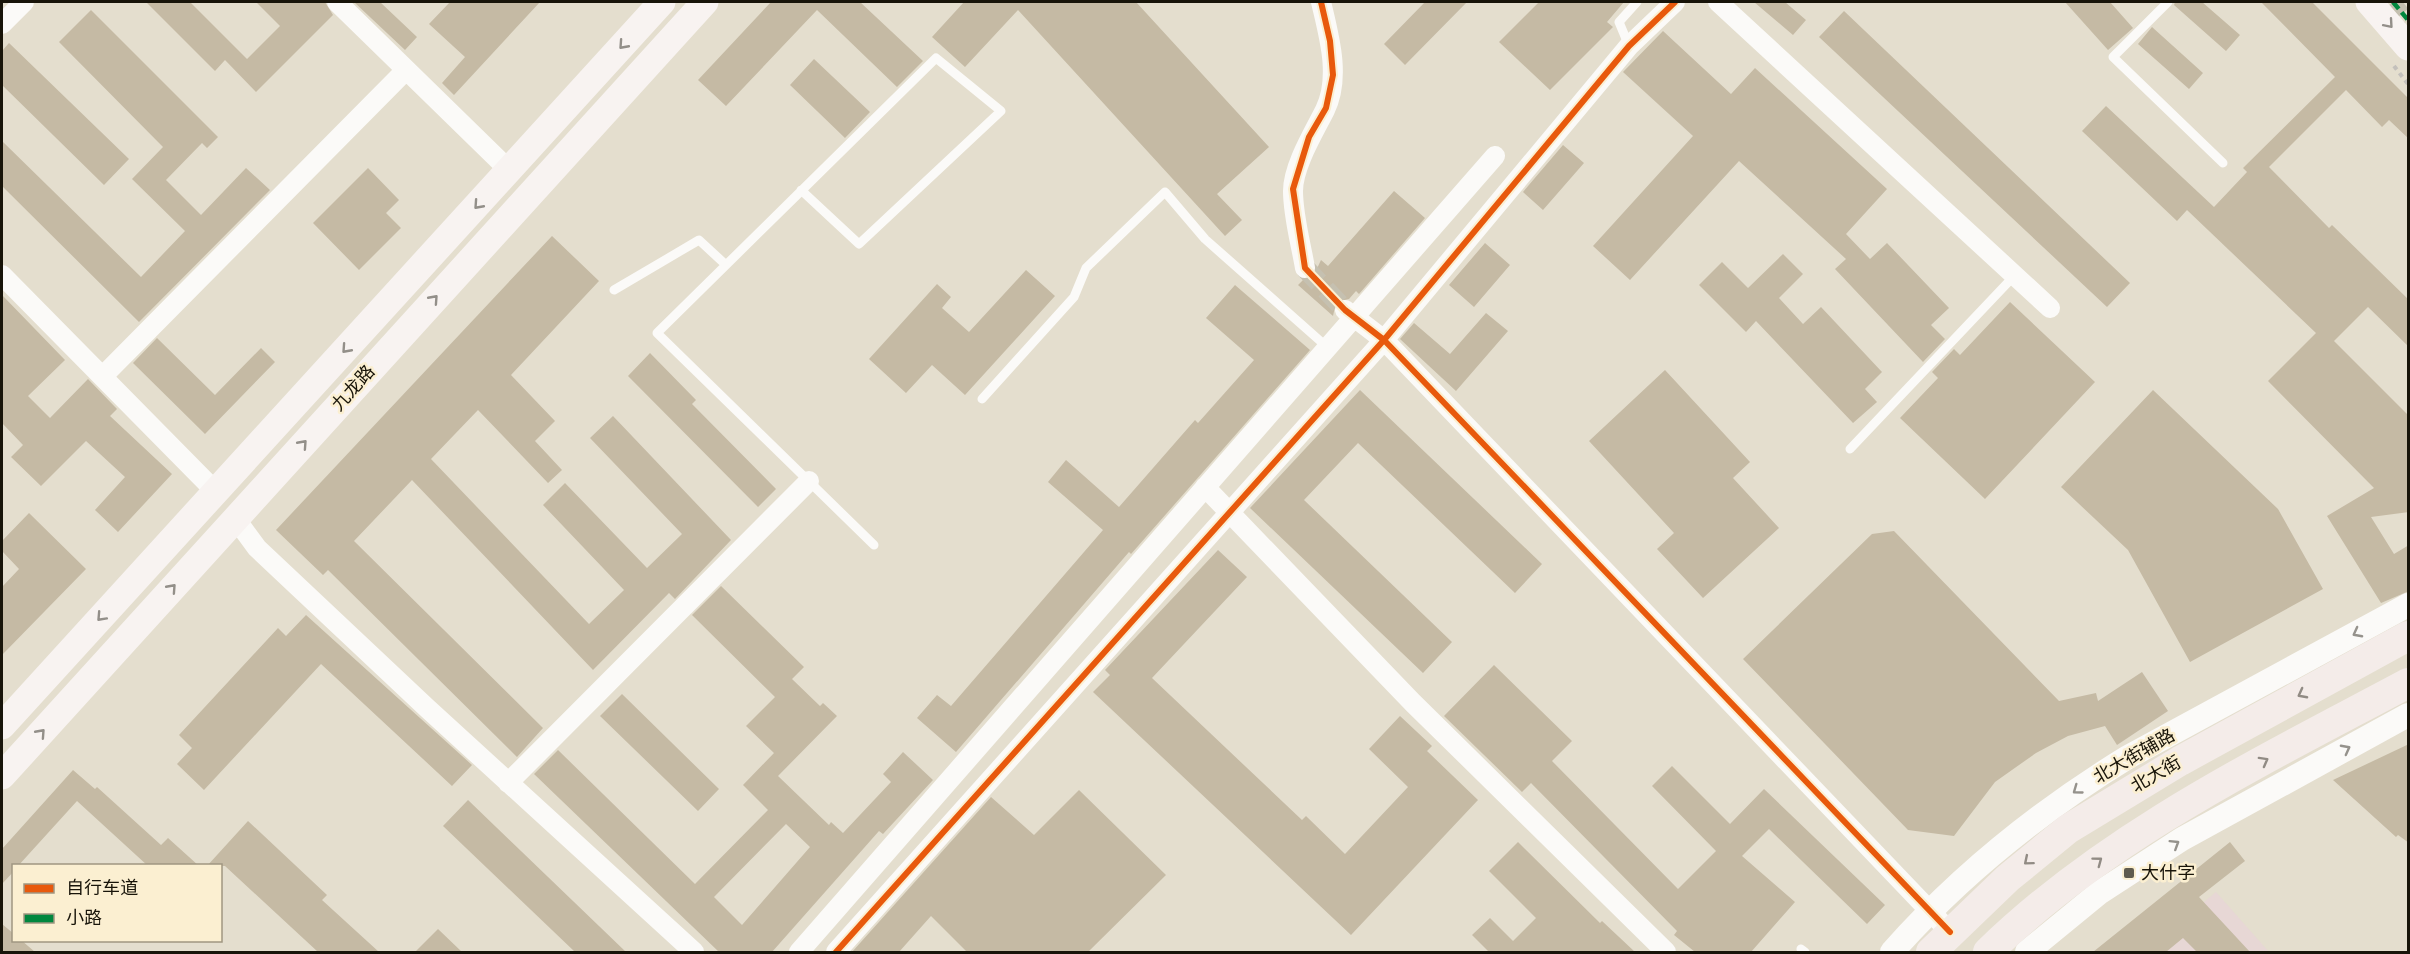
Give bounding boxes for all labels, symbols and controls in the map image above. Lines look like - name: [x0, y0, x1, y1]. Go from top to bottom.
- one-way arrow: [2382, 17, 2393, 28]
- one-way arrow: [619, 38, 630, 49]
- one-way arrow: [474, 198, 485, 209]
- one-way arrow: [427, 296, 438, 306]
- one-way arrow: [342, 342, 353, 353]
- street label: 九龙路: [325, 359, 379, 415]
- one-way arrow: [296, 440, 307, 451]
- one-way arrow: [165, 585, 176, 595]
- one-way arrow: [97, 610, 108, 621]
- one-way arrow: [2353, 626, 2363, 637]
- one-way arrow: [2297, 687, 2308, 698]
- street label: 北大街辅路: [2090, 724, 2178, 788]
- one-way arrow: [34, 729, 45, 739]
- one-way arrow: [2339, 745, 2350, 756]
- street label: 北大街: [2127, 751, 2185, 797]
- one-way arrow: [2258, 757, 2269, 768]
- one-way arrow: [2073, 783, 2084, 794]
- one-way arrow: [2169, 839, 2179, 851]
- one-way arrow: [2024, 854, 2035, 865]
- one-way arrow: [2091, 858, 2102, 869]
- place label: 大什字: [2141, 860, 2195, 884]
- legend: [12, 864, 222, 942]
- marker: 大什字: [2122, 866, 2136, 880]
- text: 自行车道: [66, 875, 138, 899]
- text: 小路: [66, 905, 102, 929]

